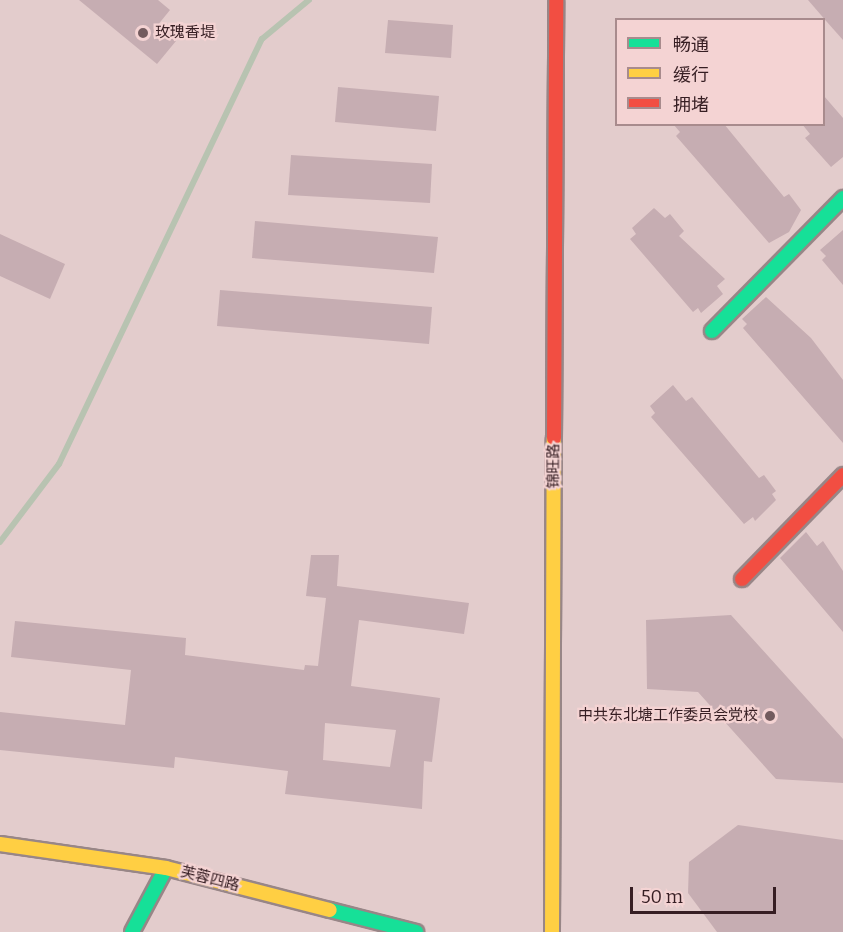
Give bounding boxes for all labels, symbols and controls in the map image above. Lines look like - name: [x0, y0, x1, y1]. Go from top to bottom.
- legend: [615, 18, 825, 126]
- place label: 玫瑰香堤: [155, 24, 215, 42]
- marker: 玫瑰香堤: [136, 26, 150, 40]
- text: 畅通: [673, 34, 709, 56]
- text: 缓行: [673, 64, 709, 86]
- text: 拥堵: [673, 94, 709, 116]
- street label: 锦旺路: [545, 444, 563, 488]
- place label: 中共东北塘工作委员会党校: [578, 707, 758, 725]
- marker: 中共东北塘工作委员会党校: [763, 709, 777, 723]
- street label: 芙蓉四路: [179, 863, 241, 895]
- scale bar: [633, 875, 778, 913]
- text: 50 m: [641, 886, 683, 908]

